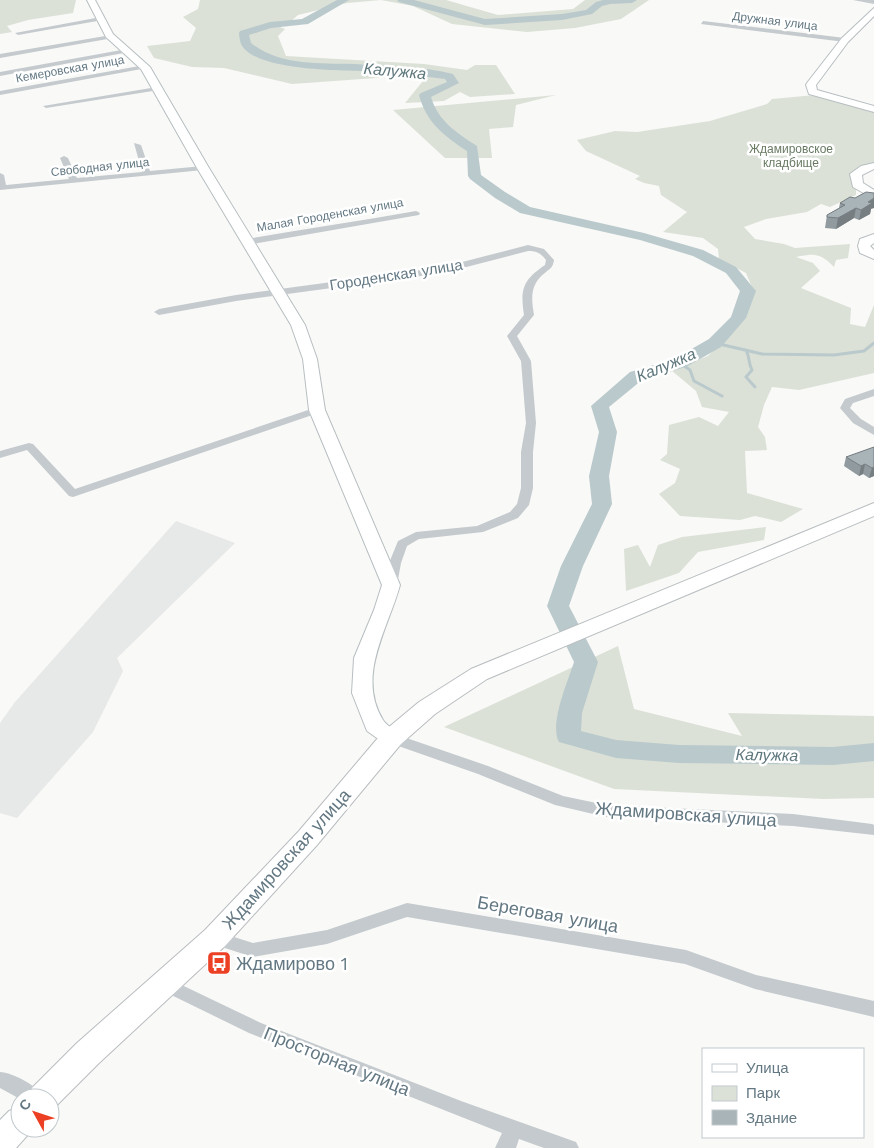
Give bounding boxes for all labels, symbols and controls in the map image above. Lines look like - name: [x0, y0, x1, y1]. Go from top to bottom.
- street label: Дружная улица: [732, 9, 819, 33]
- street label: Кемеровская улица: [15, 53, 126, 85]
- water label: Калужка: [363, 59, 427, 83]
- park label: Ждамировское кладбище: [749, 142, 833, 170]
- street label: Свободная улица: [50, 155, 150, 179]
- street label: Малая Городенская улица: [256, 195, 405, 235]
- street label: Городенская улица: [328, 255, 464, 294]
- water label: Калужка: [633, 344, 699, 386]
- water label: Калужка: [736, 745, 799, 765]
- street label: Ждамировская улица: [217, 784, 355, 934]
- street label: Ждамировская улица: [595, 797, 778, 831]
- street label: Береговая улица: [476, 891, 621, 937]
- bus stop icon: Ждамирово 1: [206, 950, 232, 976]
- place label: Ждамирово 1: [236, 953, 348, 974]
- street label: Просторная улица: [261, 1022, 414, 1100]
- legend: [702, 1048, 864, 1138]
- text: Улица: [746, 1059, 789, 1077]
- text: Парк: [746, 1084, 780, 1102]
- north arrow: [10, 1088, 60, 1138]
- text: С: [16, 1096, 34, 1114]
- text: Здание: [746, 1109, 797, 1127]

